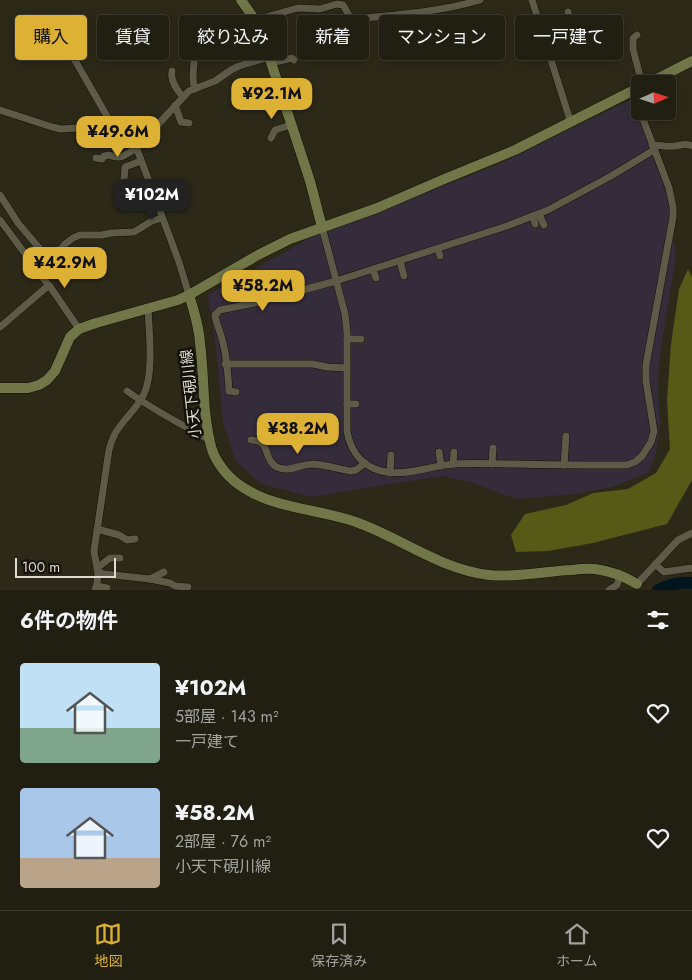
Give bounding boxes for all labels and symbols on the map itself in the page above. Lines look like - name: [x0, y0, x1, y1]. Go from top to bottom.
- north arrow: [631, 75, 676, 120]
- pin: ¥92.1M: [231, 78, 313, 120]
- pin: ¥49.6M: [77, 116, 159, 158]
- pin: ¥102M: [117, 178, 187, 221]
- pin: ¥42.9M: [24, 246, 106, 289]
- pin: ¥58.2M: [222, 270, 304, 312]
- street label: 小天下硯川線: [175, 348, 207, 440]
- pin: ¥38.2M: [257, 412, 339, 455]
- scale bar: [15, 555, 116, 578]

